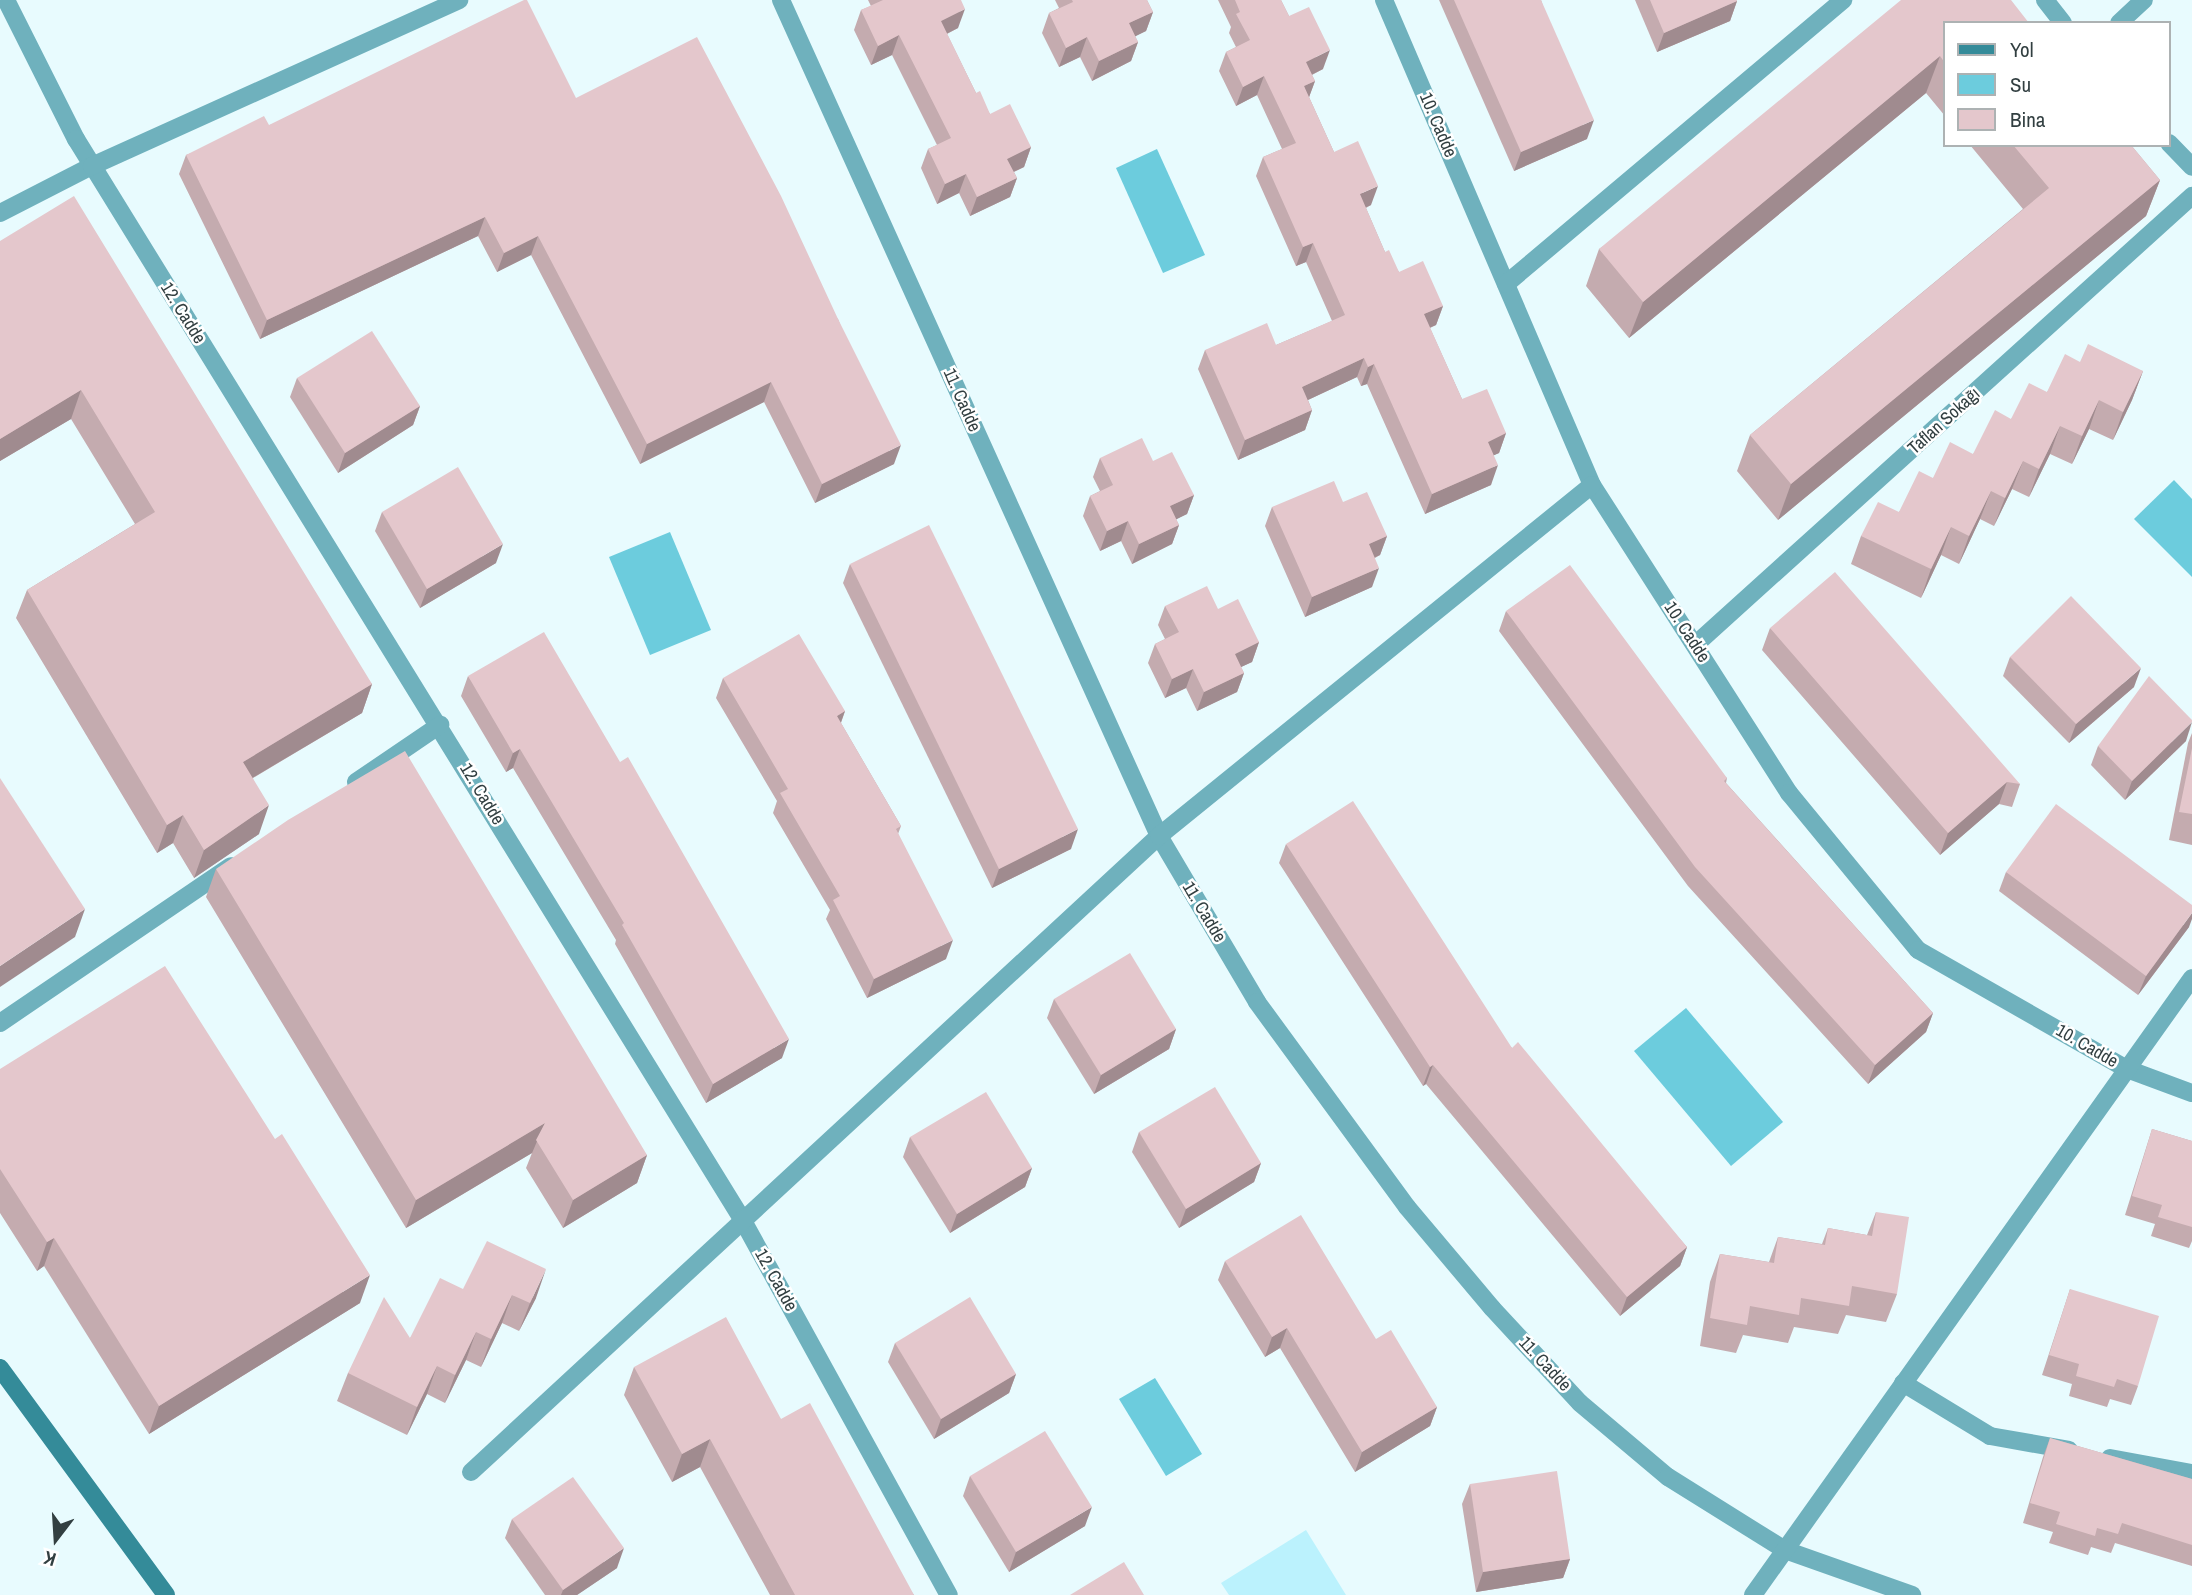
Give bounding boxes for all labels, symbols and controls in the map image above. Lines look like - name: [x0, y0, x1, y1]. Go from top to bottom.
- legend: [1944, 21, 2171, 147]
- text: Yol: [2010, 35, 2034, 64]
- text: Su: [2010, 70, 2031, 99]
- street label: 10. Cadde: [1415, 89, 1461, 161]
- text: Bina: [2010, 105, 2045, 134]
- street label: 12. Cadde: [156, 278, 210, 348]
- street label: 11. Cadde: [939, 365, 985, 435]
- street label: Taflan Sokağı: [1903, 383, 1985, 459]
- street label: 10. Cadde: [1659, 598, 1715, 666]
- street label: 12. Cadde: [455, 759, 509, 829]
- street label: 11. Cadde: [1177, 878, 1231, 946]
- street label: 10. Cadde: [2052, 1020, 2122, 1072]
- street label: 12. Cadde: [750, 1245, 802, 1315]
- street label: 11. Cadde: [1514, 1332, 1576, 1396]
- north arrow: [21, 1504, 91, 1574]
- text: K: [41, 1545, 59, 1573]

